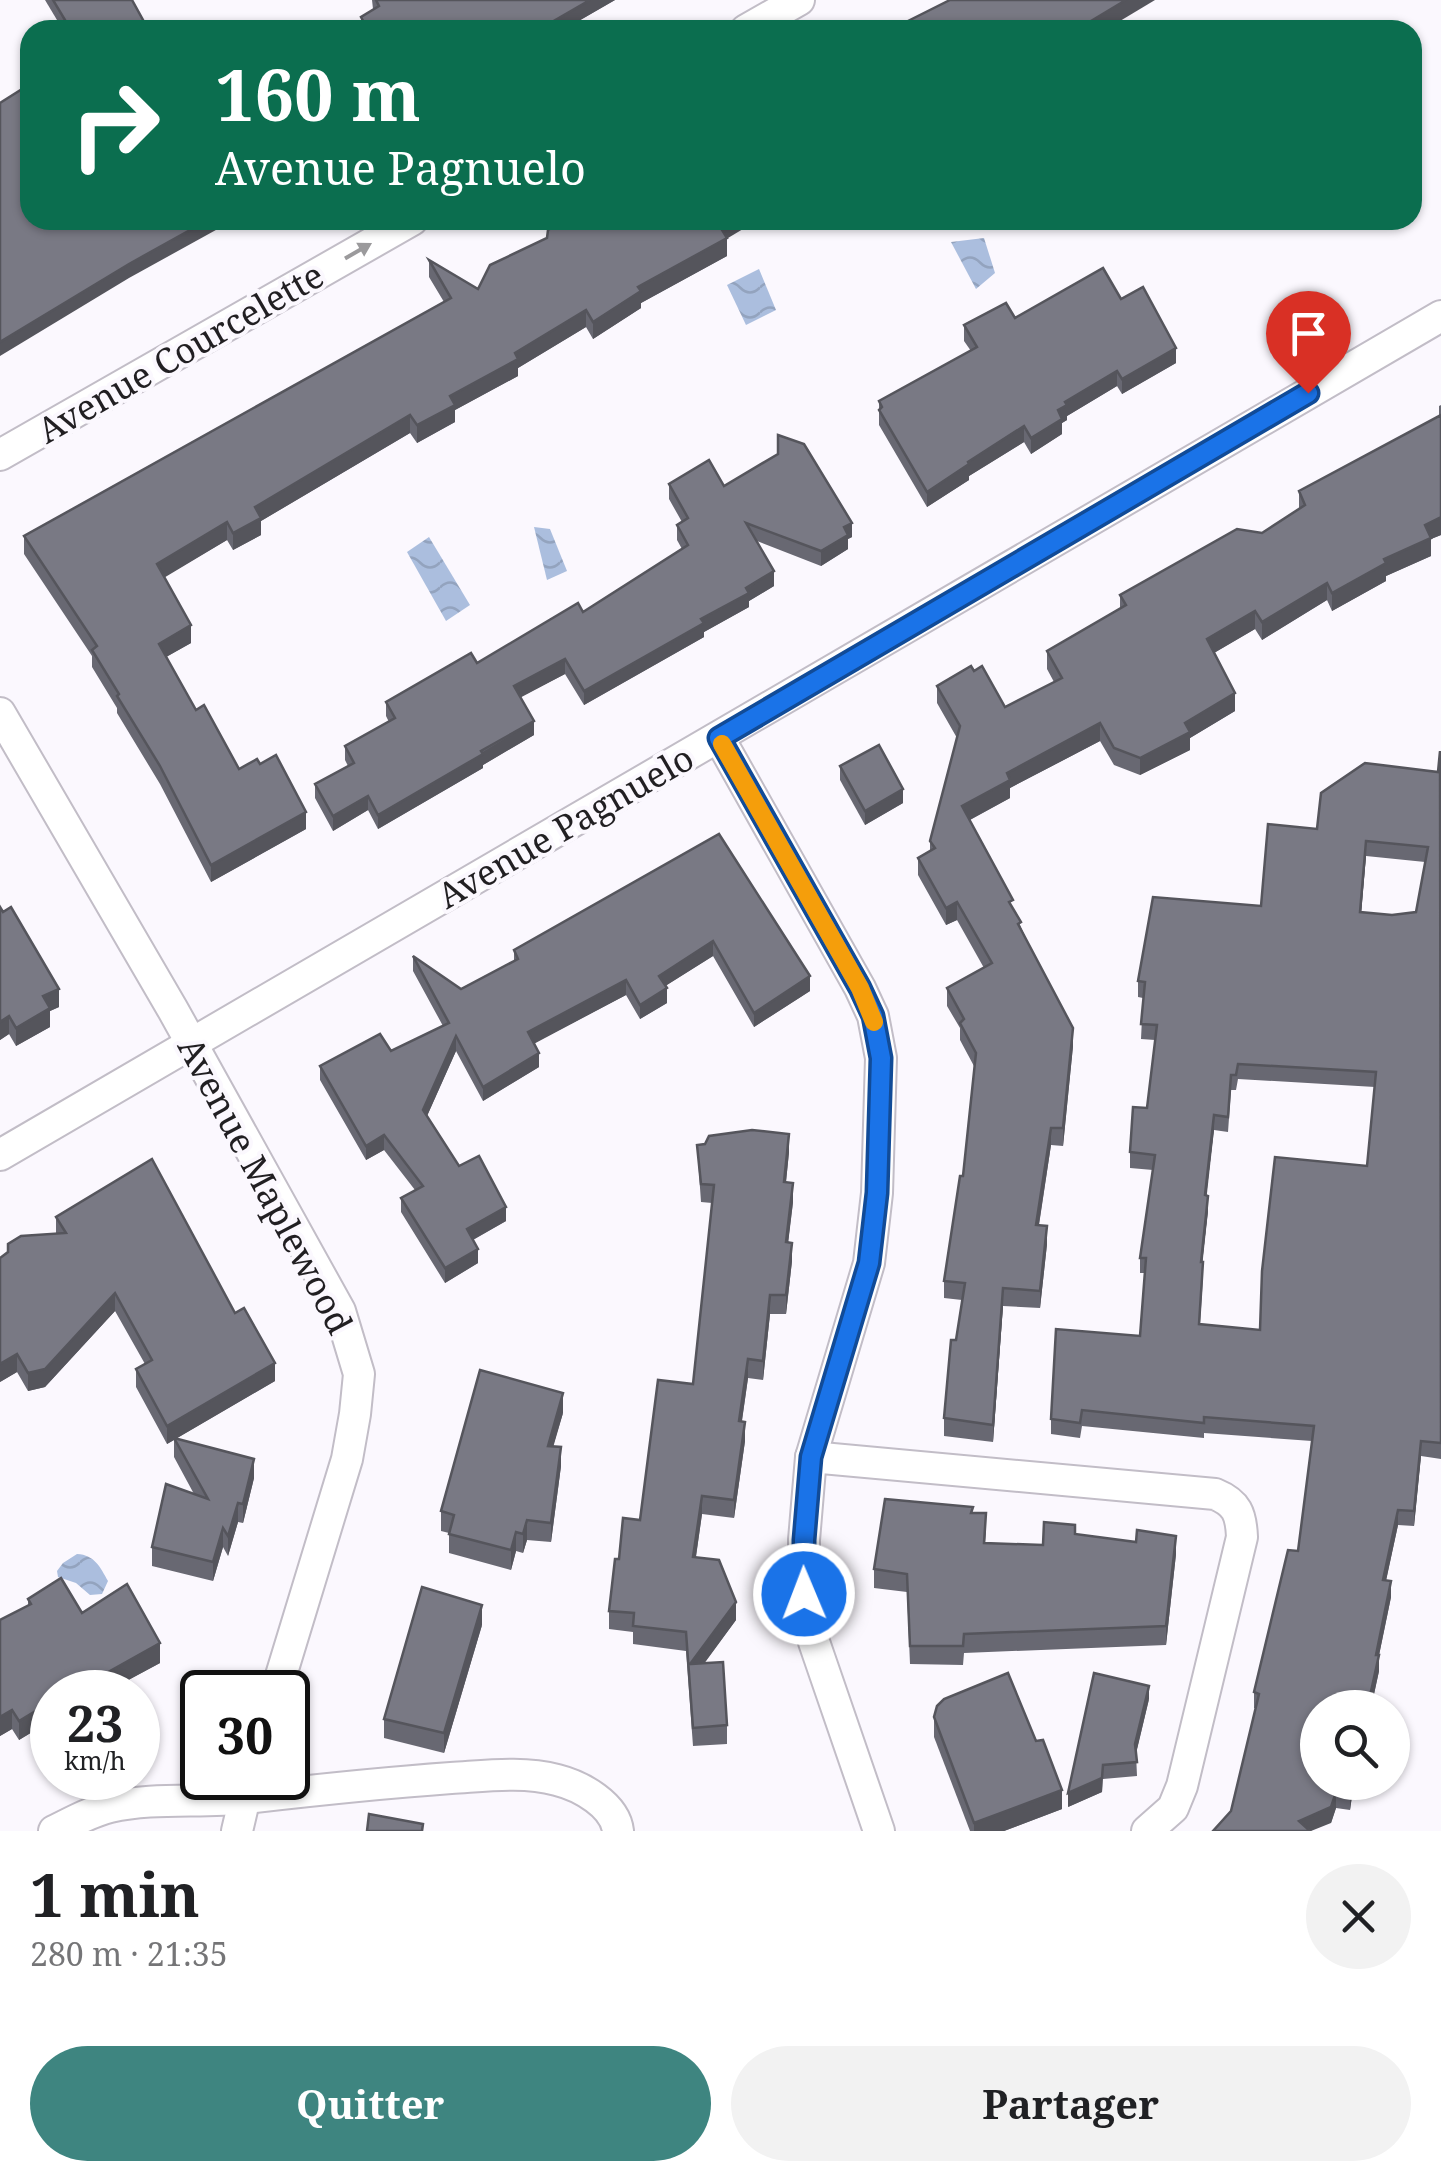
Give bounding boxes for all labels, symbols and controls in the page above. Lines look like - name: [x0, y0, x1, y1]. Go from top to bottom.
- text: 160 m: [215, 46, 421, 142]
- icon: right: [50, 60, 180, 190]
- text: Avenue Pagnuelo: [215, 137, 586, 198]
- one-way arrow: [344, 242, 373, 259]
- street label: Avenue Courcelette: [28, 251, 332, 453]
- pin: [1266, 291, 1351, 394]
- icon: arrive: [1281, 306, 1336, 361]
- street label: Avenue Pagnuelo: [428, 734, 702, 918]
- street label: Avenue Maplewood: [168, 1028, 364, 1342]
- position arrow: [752, 1542, 856, 1646]
- speed limit sign: 30: [180, 1670, 310, 1800]
- text: 23: [67, 1689, 123, 1757]
- map controls: [1300, 1690, 1410, 1800]
- button: search: [1300, 1690, 1410, 1800]
- text: km/h: [64, 1743, 126, 1777]
- text: 1 min: [30, 1853, 200, 1935]
- button: close: [1306, 1864, 1411, 1969]
- text: 280 m · 21:35: [30, 1932, 228, 1975]
- button: Quitter: [30, 2046, 711, 2161]
- button: Partager: [731, 2046, 1411, 2161]

